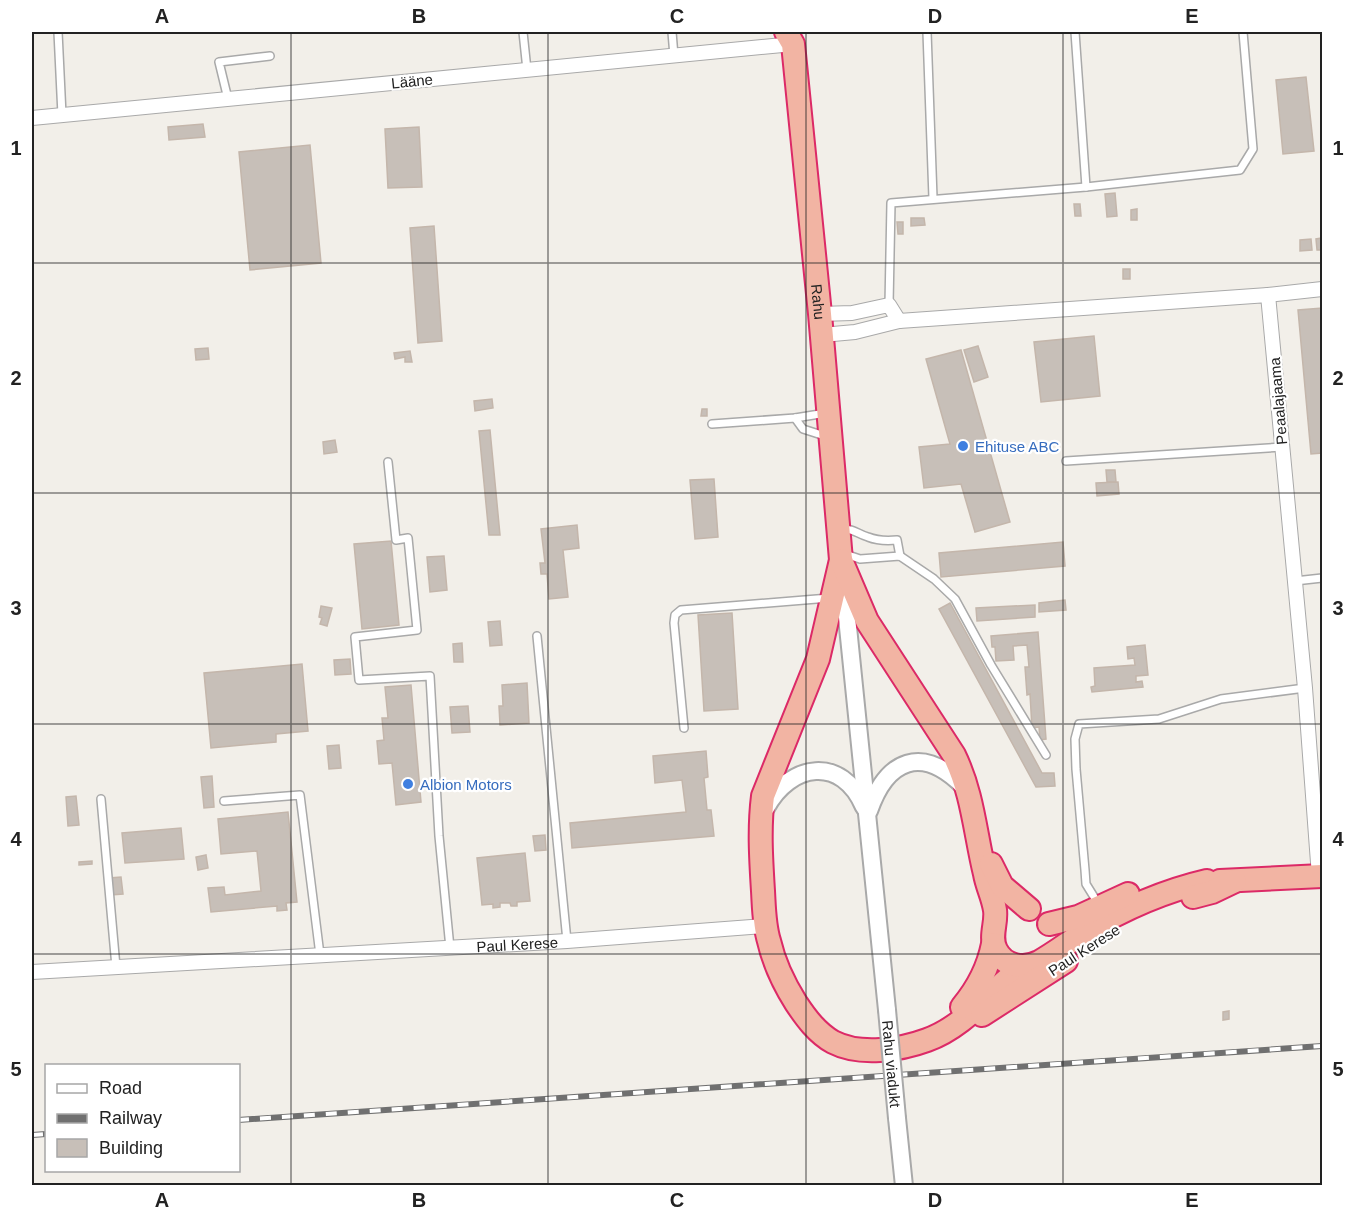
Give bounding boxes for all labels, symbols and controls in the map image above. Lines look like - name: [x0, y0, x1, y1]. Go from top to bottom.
- text: A: [155, 5, 169, 27]
- text: B: [412, 5, 426, 27]
- text: C: [670, 5, 684, 27]
- text: D: [928, 5, 942, 27]
- text: E: [1185, 5, 1199, 27]
- street label: Lääne: [390, 70, 434, 92]
- text: 1: [10, 137, 22, 159]
- text: 1: [1332, 137, 1344, 159]
- street label: Rahu: [809, 283, 829, 320]
- street label: Peaalajaama: [1266, 356, 1290, 445]
- text: 2: [10, 367, 22, 389]
- text: 2: [1332, 367, 1344, 389]
- place label: Ehituse ABC: [975, 438, 1059, 455]
- marker: Ehituse ABC: [956, 439, 970, 453]
- text: 3: [10, 597, 22, 619]
- text: 3: [1332, 597, 1344, 619]
- place label: Albion Motors: [420, 776, 512, 793]
- marker: Albion Motors: [401, 777, 415, 791]
- text: 4: [10, 828, 22, 850]
- text: 4: [1332, 828, 1344, 850]
- street label: Paul Kerese: [1045, 921, 1123, 979]
- street label: Paul Kerese: [476, 933, 558, 955]
- street label: Rahu viadukt: [879, 1019, 905, 1109]
- text: 5: [10, 1058, 22, 1080]
- text: 5: [1332, 1058, 1344, 1080]
- legend: [45, 1064, 240, 1172]
- text: Road: [99, 1078, 142, 1098]
- text: Railway: [99, 1108, 162, 1128]
- text: Building: [99, 1138, 163, 1158]
- text: A: [155, 1189, 169, 1211]
- text: B: [412, 1189, 426, 1211]
- text: C: [670, 1189, 684, 1211]
- text: D: [928, 1189, 942, 1211]
- text: E: [1185, 1189, 1199, 1211]

